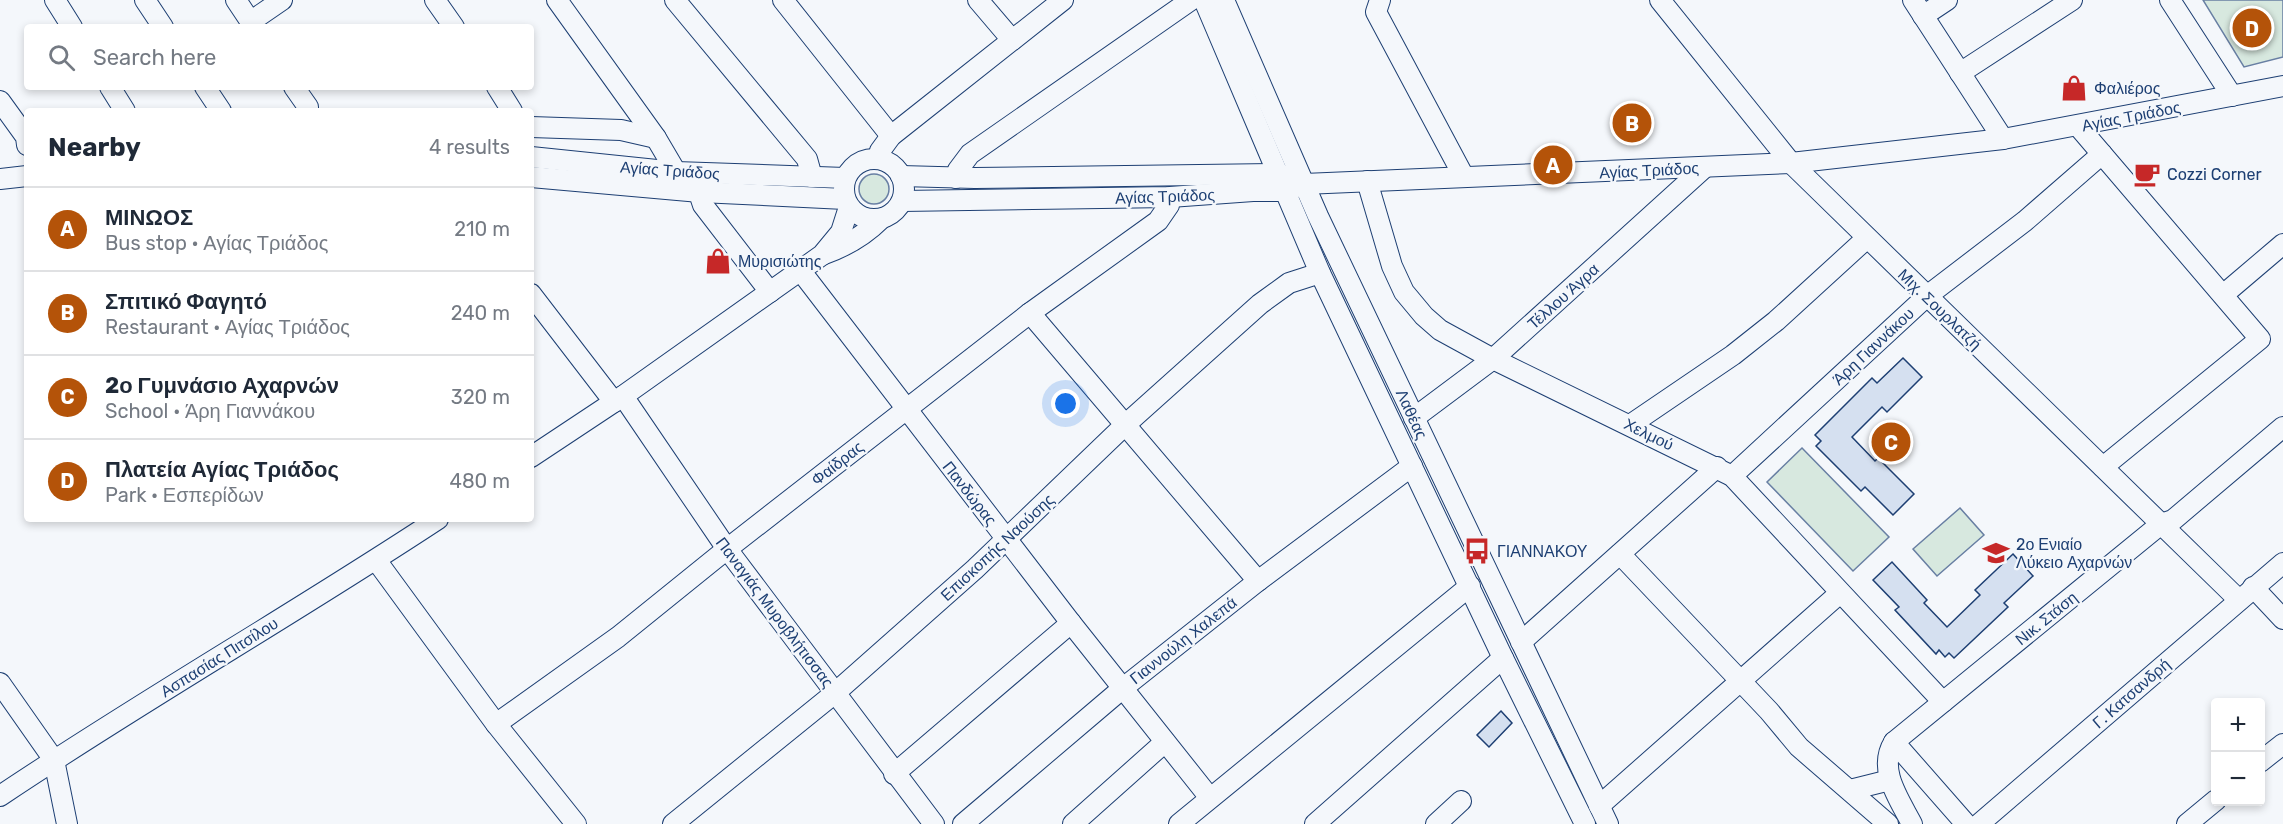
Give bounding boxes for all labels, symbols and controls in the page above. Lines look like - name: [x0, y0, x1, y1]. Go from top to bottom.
- pin: D: [2232, 6, 2272, 51]
- search box: [24, 24, 534, 90]
- icon: search: [45, 41, 78, 74]
- text: Search here: [93, 44, 216, 71]
- shop icon: Φαλιέρος: [2059, 73, 2089, 103]
- place label: Φαλιέρος: [2094, 79, 2161, 98]
- street label: Αγίας Τριάδος: [2080, 98, 2182, 135]
- pin: B: [1612, 100, 1652, 146]
- text: Nearby: [48, 132, 141, 163]
- text: 4 results: [429, 135, 510, 159]
- pin: A: [1534, 142, 1572, 188]
- street label: Αγίας Τριάδος: [619, 158, 721, 183]
- street label: Αγίας Τριάδος: [1599, 158, 1700, 183]
- cafe icon: Cozzi Corner: [2132, 159, 2162, 189]
- place label: Cozzi Corner: [2167, 165, 2262, 184]
- street label: Αγίας Τριάδος: [1115, 185, 1216, 208]
- text: ΜΙΝΩΟΣ: [105, 204, 193, 231]
- text: A: [60, 217, 75, 241]
- text: 210 m: [454, 217, 510, 241]
- text: Bus stop · Αγίας Τριάδος: [105, 231, 328, 255]
- shop icon: Μυρισιώτης: [703, 246, 733, 276]
- place label: Μυρισιώτης: [738, 252, 822, 271]
- street label: Τέλλου Άγρα: [1524, 259, 1603, 333]
- street label: Μιχ. Σουρλατζή: [1894, 265, 1985, 354]
- text: Σπιτικό Φαγητό: [105, 288, 267, 315]
- text: B: [60, 301, 75, 325]
- text: 240 m: [451, 301, 510, 325]
- street label: Άρη Γιαννάκου: [1829, 304, 1918, 389]
- text: Restaurant · Αγίας Τριάδος: [105, 315, 350, 339]
- text: 2ο Γυμνάσιο Αχαρνών: [105, 372, 339, 399]
- text: C: [60, 385, 75, 409]
- text: 320 m: [451, 385, 510, 409]
- street label: Λαθέας: [1392, 386, 1431, 442]
- your location: [1051, 389, 1080, 418]
- text: School · Άρη Γιαννάκου: [105, 399, 315, 423]
- street label: Χελμού: [1621, 414, 1677, 455]
- pin: C: [1872, 420, 1910, 464]
- street label: Φαίδρας: [808, 437, 867, 490]
- text: Πλατεία Αγίας Τριάδος: [105, 456, 339, 483]
- street label: Πανδώρας: [939, 457, 1001, 529]
- text: D: [60, 469, 75, 493]
- text: 480 m: [449, 469, 510, 493]
- text: Park · Εσπερίδων: [105, 483, 264, 507]
- street label: Επισκοπής Ναούσης: [937, 490, 1058, 605]
- street label: Παναγιάς Μυροβλήτισσας: [712, 533, 838, 691]
- place label: 2ο Ενιαίο Λύκειο Αχαρνών: [2016, 535, 2132, 572]
- bus stop icon: ΓΙΑΝΝΑΚΟΥ: [1462, 536, 1492, 566]
- school or university icon: 2ο Ενιαίο Λύκειο Αχαρνών: [1981, 538, 2011, 568]
- place label: ΓΙΑΝΝΑΚΟΥ: [1497, 542, 1588, 561]
- street label: Νικ. Στάση: [2011, 588, 2081, 649]
- street label: Γιαννούλη Χαλεπά: [1126, 593, 1241, 688]
- street label: Ασπασίας Πιτσίλου: [157, 614, 282, 701]
- street label: Γ. Κατσανδρή: [2089, 655, 2174, 732]
- map controls: [2211, 698, 2265, 806]
- button: +: [2211, 698, 2265, 752]
- button: −: [2211, 752, 2265, 806]

